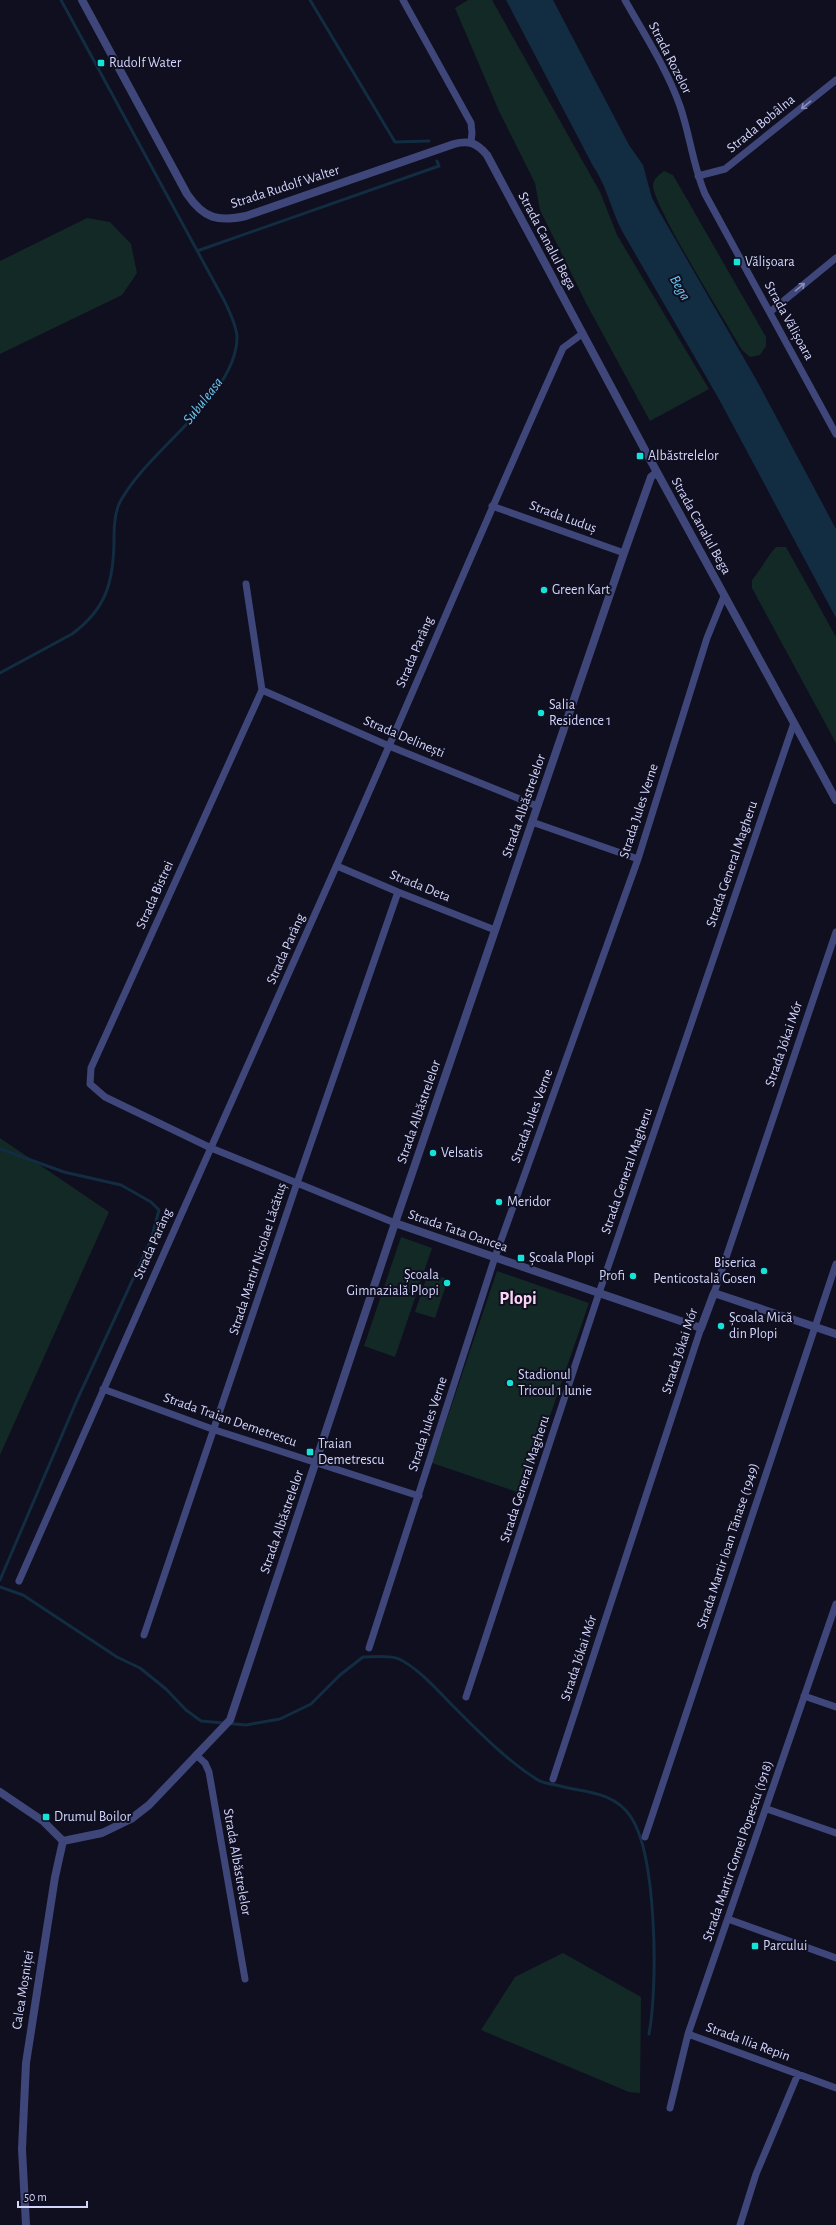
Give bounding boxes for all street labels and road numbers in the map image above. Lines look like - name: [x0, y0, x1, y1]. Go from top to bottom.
- street label: Strada Rozelor: [646, 20, 694, 97]
- street label: Strada Bobâlna: [724, 92, 798, 156]
- street label: Strada Rudolf Walter: [229, 163, 342, 211]
- street label: Strada Canalul Bega: [515, 190, 579, 293]
- street label: Strada Vălișoara: [761, 279, 817, 364]
- street label: Strada Canalul Bega: [669, 475, 734, 577]
- street label: Strada Luduș: [527, 498, 598, 537]
- street label: Strada Parâng: [394, 614, 436, 690]
- street label: Strada Delinești: [361, 714, 447, 761]
- street label: Strada Albăstrelelor: [500, 752, 548, 860]
- street label: Strada Jules Verne: [617, 762, 661, 860]
- street label: Strada General Magheru: [704, 799, 760, 929]
- street label: Strada Bistrei: [134, 859, 176, 931]
- street label: Strada Deta: [388, 867, 453, 905]
- street label: Strada Parâng: [264, 911, 308, 987]
- street label: Strada Jókai Mór: [763, 999, 805, 1088]
- street label: Strada Albăstrelelor: [395, 1058, 443, 1166]
- street label: Strada Jules Verne: [509, 1067, 555, 1165]
- street label: Strada General Magheru: [599, 1106, 655, 1236]
- street label: Strada Martir Nicolae Lăcătuș: [227, 1181, 290, 1337]
- street label: Strada Parâng: [131, 1206, 175, 1282]
- street label: Strada Tata Oancea: [406, 1207, 510, 1255]
- street label: Strada Jókai Mór: [660, 1306, 701, 1396]
- street label: Strada Jules Verne: [406, 1375, 450, 1473]
- street label: Strada Traian Demetrescu: [161, 1391, 299, 1449]
- street label: Strada General Magheru: [498, 1414, 552, 1544]
- street label: Strada Martir Ioan Tănase (1949): [695, 1461, 761, 1631]
- street label: Strada Albăstrelelor: [258, 1468, 306, 1576]
- street label: Strada Jókai Mór: [559, 1613, 600, 1703]
- street label: Strada Martir Cornel Popescu (1918): [700, 1759, 776, 1943]
- street label: Strada Albăstrelelor: [221, 1807, 253, 1917]
- street label: Calea Moșniței: [10, 1949, 37, 2031]
- street label: Strada Ilia Repin: [704, 2020, 792, 2064]

